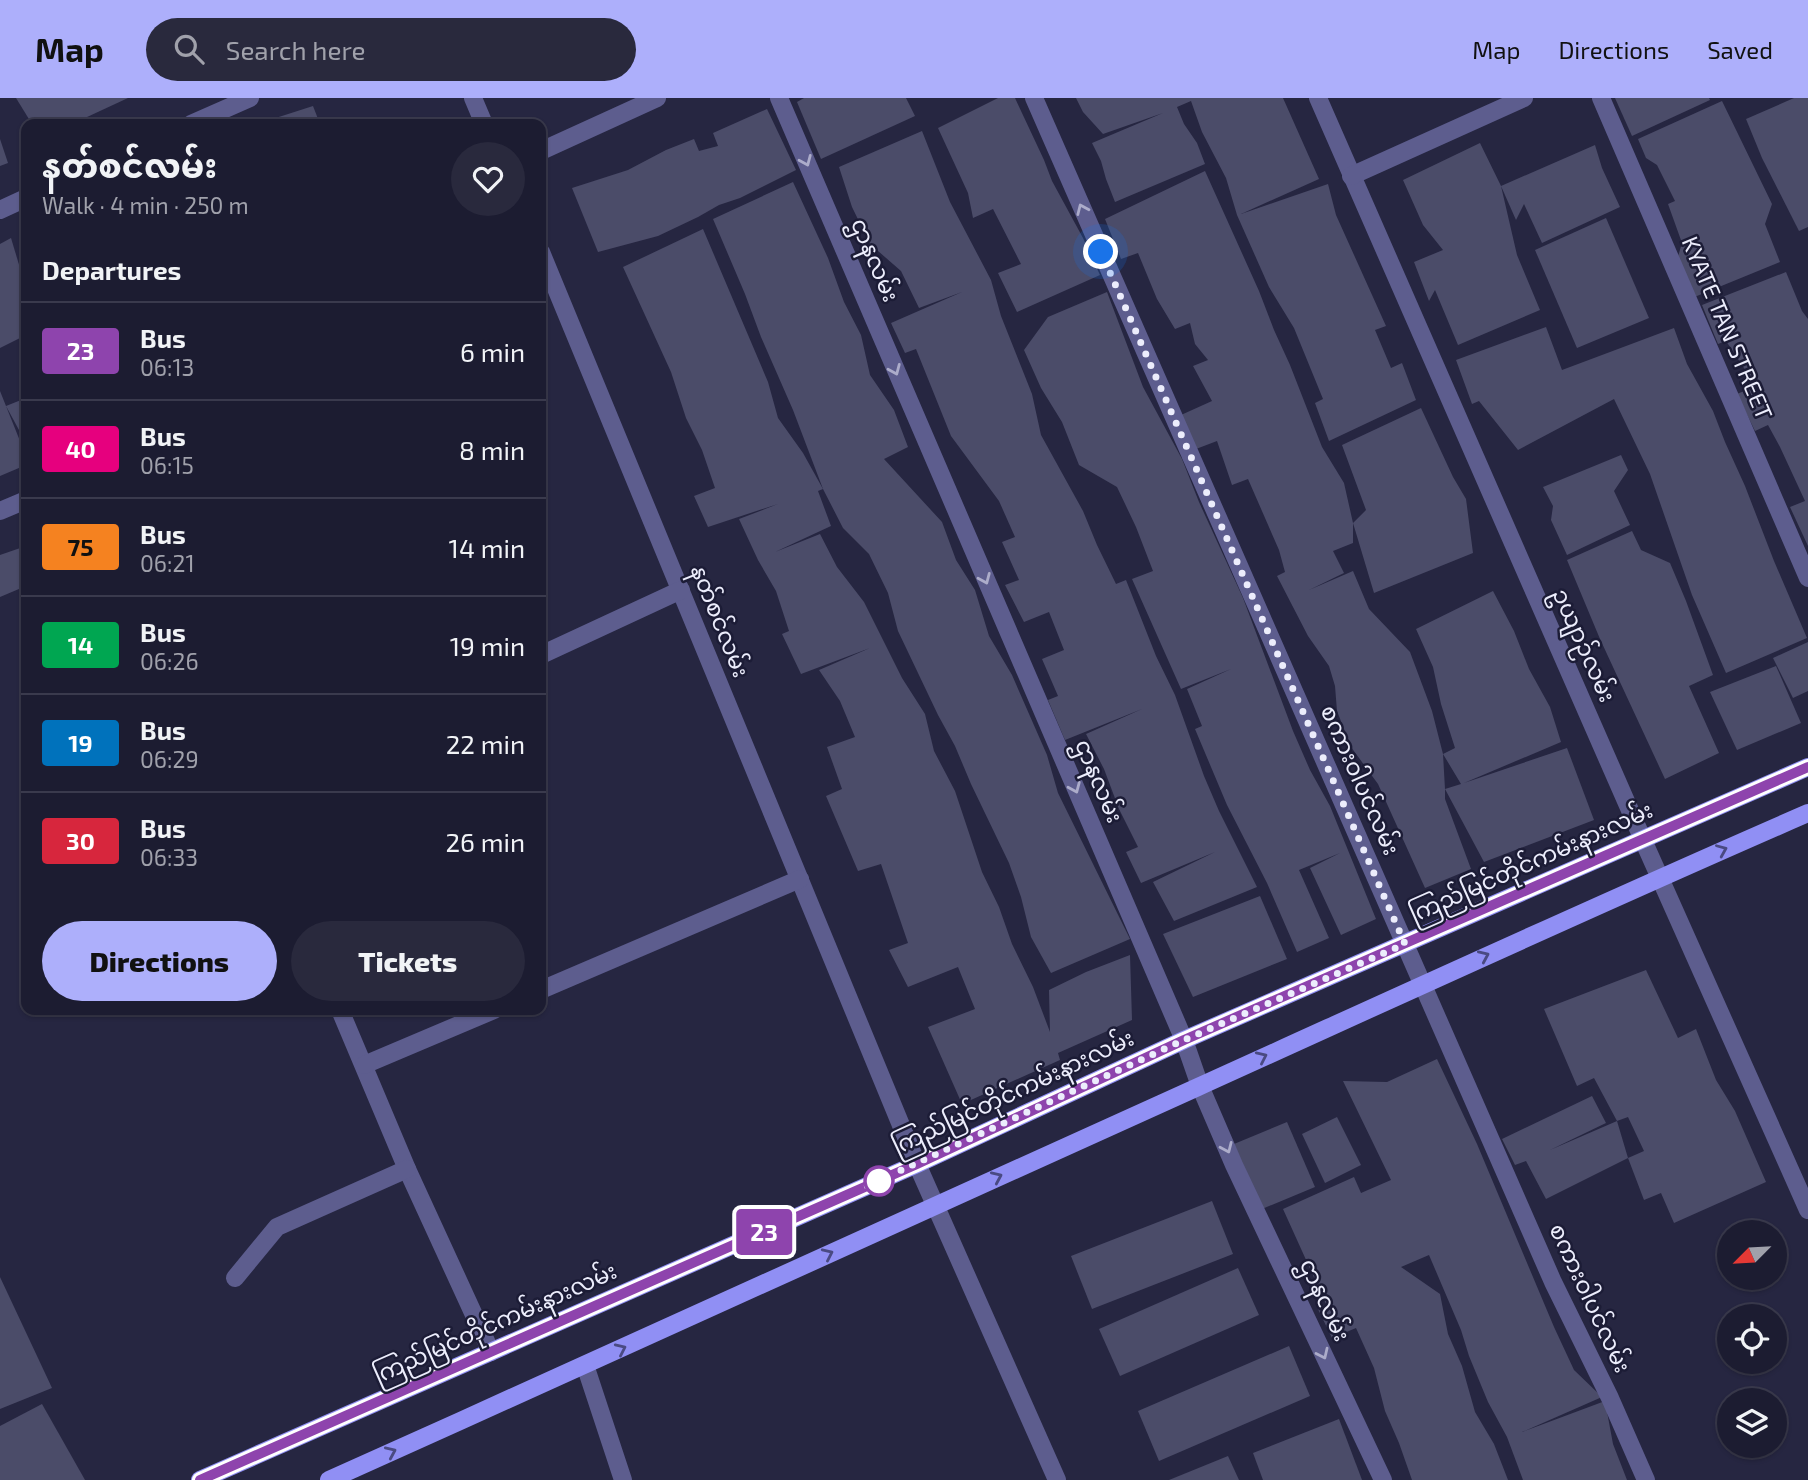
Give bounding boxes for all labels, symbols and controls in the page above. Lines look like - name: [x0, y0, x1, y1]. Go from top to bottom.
- search box: [146, 18, 636, 81]
- text: Map: [35, 29, 104, 69]
- icon: search: [170, 30, 208, 68]
- text: Search here: [226, 34, 365, 65]
- text: Map: [1472, 35, 1520, 64]
- text: Directions: [1558, 35, 1669, 64]
- text: Saved: [1707, 35, 1773, 64]
- button: heart: [451, 142, 525, 216]
- text: နတ်စင်လမ်း: [42, 145, 217, 185]
- one-way arrow: [797, 154, 811, 166]
- text: Walk · 4 min · 250 m: [42, 191, 249, 219]
- one-way arrow: [1076, 203, 1090, 216]
- street label: ဌာနလမ်း: [840, 213, 907, 308]
- street label: KYATE TAN STREET: [1677, 232, 1779, 424]
- your location: [1083, 234, 1118, 269]
- text: Departures: [42, 254, 181, 285]
- text: Bus: [140, 322, 186, 353]
- text: 23: [67, 336, 94, 365]
- text: 6 min: [460, 336, 525, 367]
- text: 06:13: [140, 353, 194, 381]
- one-way arrow: [887, 363, 901, 375]
- text: Bus: [140, 420, 186, 451]
- text: 40: [65, 434, 96, 463]
- text: 8 min: [459, 434, 525, 465]
- text: 06:15: [140, 451, 194, 479]
- text: Bus: [140, 518, 186, 549]
- text: 75: [68, 532, 93, 561]
- text: 14 min: [449, 532, 525, 563]
- text: 06:21: [140, 549, 195, 577]
- street label: နတ်စင်လမ်း: [680, 560, 757, 683]
- one-way arrow: [977, 571, 991, 584]
- street label: ဥယျာဉ်လမ်း: [1542, 583, 1623, 708]
- text: Bus: [140, 616, 186, 647]
- text: 14: [68, 630, 93, 659]
- text: 19 min: [450, 630, 525, 661]
- text: 06:26: [140, 647, 199, 675]
- street label: စကားဝါပင်လမ်း: [1315, 700, 1407, 859]
- text: Bus: [140, 714, 186, 745]
- text: 19: [68, 728, 93, 757]
- text: 22 min: [446, 728, 525, 759]
- street label: ဌာနလမ်း: [1064, 734, 1131, 829]
- text: 06:29: [140, 745, 199, 773]
- one-way arrow: [1067, 780, 1081, 793]
- street label: ကြည်မြင်တိုင်ကမ်းနားလမ်း: [1404, 794, 1659, 933]
- text: Bus: [140, 812, 186, 843]
- text: 30: [66, 826, 95, 855]
- text: 26 min: [445, 826, 525, 857]
- text: 06:33: [140, 843, 198, 871]
- one-way arrow: [1715, 844, 1727, 858]
- button: Directions: [42, 921, 277, 1001]
- button: Tickets: [291, 921, 525, 1001]
- one-way arrow: [1477, 950, 1490, 964]
- street label: ကြည်မြင်တိုင်ကမ်းနားလမ်း: [887, 1022, 1140, 1165]
- one-way arrow: [1254, 1052, 1267, 1066]
- one-way arrow: [1219, 1141, 1233, 1154]
- unlabelled marker: [864, 1166, 894, 1196]
- one-way arrow: [990, 1171, 1002, 1185]
- line badge: 23: [732, 1209, 796, 1255]
- text: 23: [750, 1217, 778, 1246]
- street label: စကားဝါပင်လမ်း: [1544, 1218, 1639, 1377]
- north arrow: [1717, 1220, 1787, 1290]
- map controls: [1717, 1220, 1787, 1458]
- one-way arrow: [821, 1248, 833, 1262]
- street label: ဌာနလမ်း: [1289, 1253, 1358, 1348]
- street label: ကြည်မြင်တိုင်ကမ်းနားလမ်း: [368, 1255, 623, 1394]
- button: locate: [1717, 1304, 1787, 1374]
- one-way arrow: [614, 1343, 626, 1357]
- one-way arrow: [1315, 1347, 1329, 1359]
- button: layers: [1717, 1388, 1787, 1458]
- one-way arrow: [384, 1446, 396, 1460]

